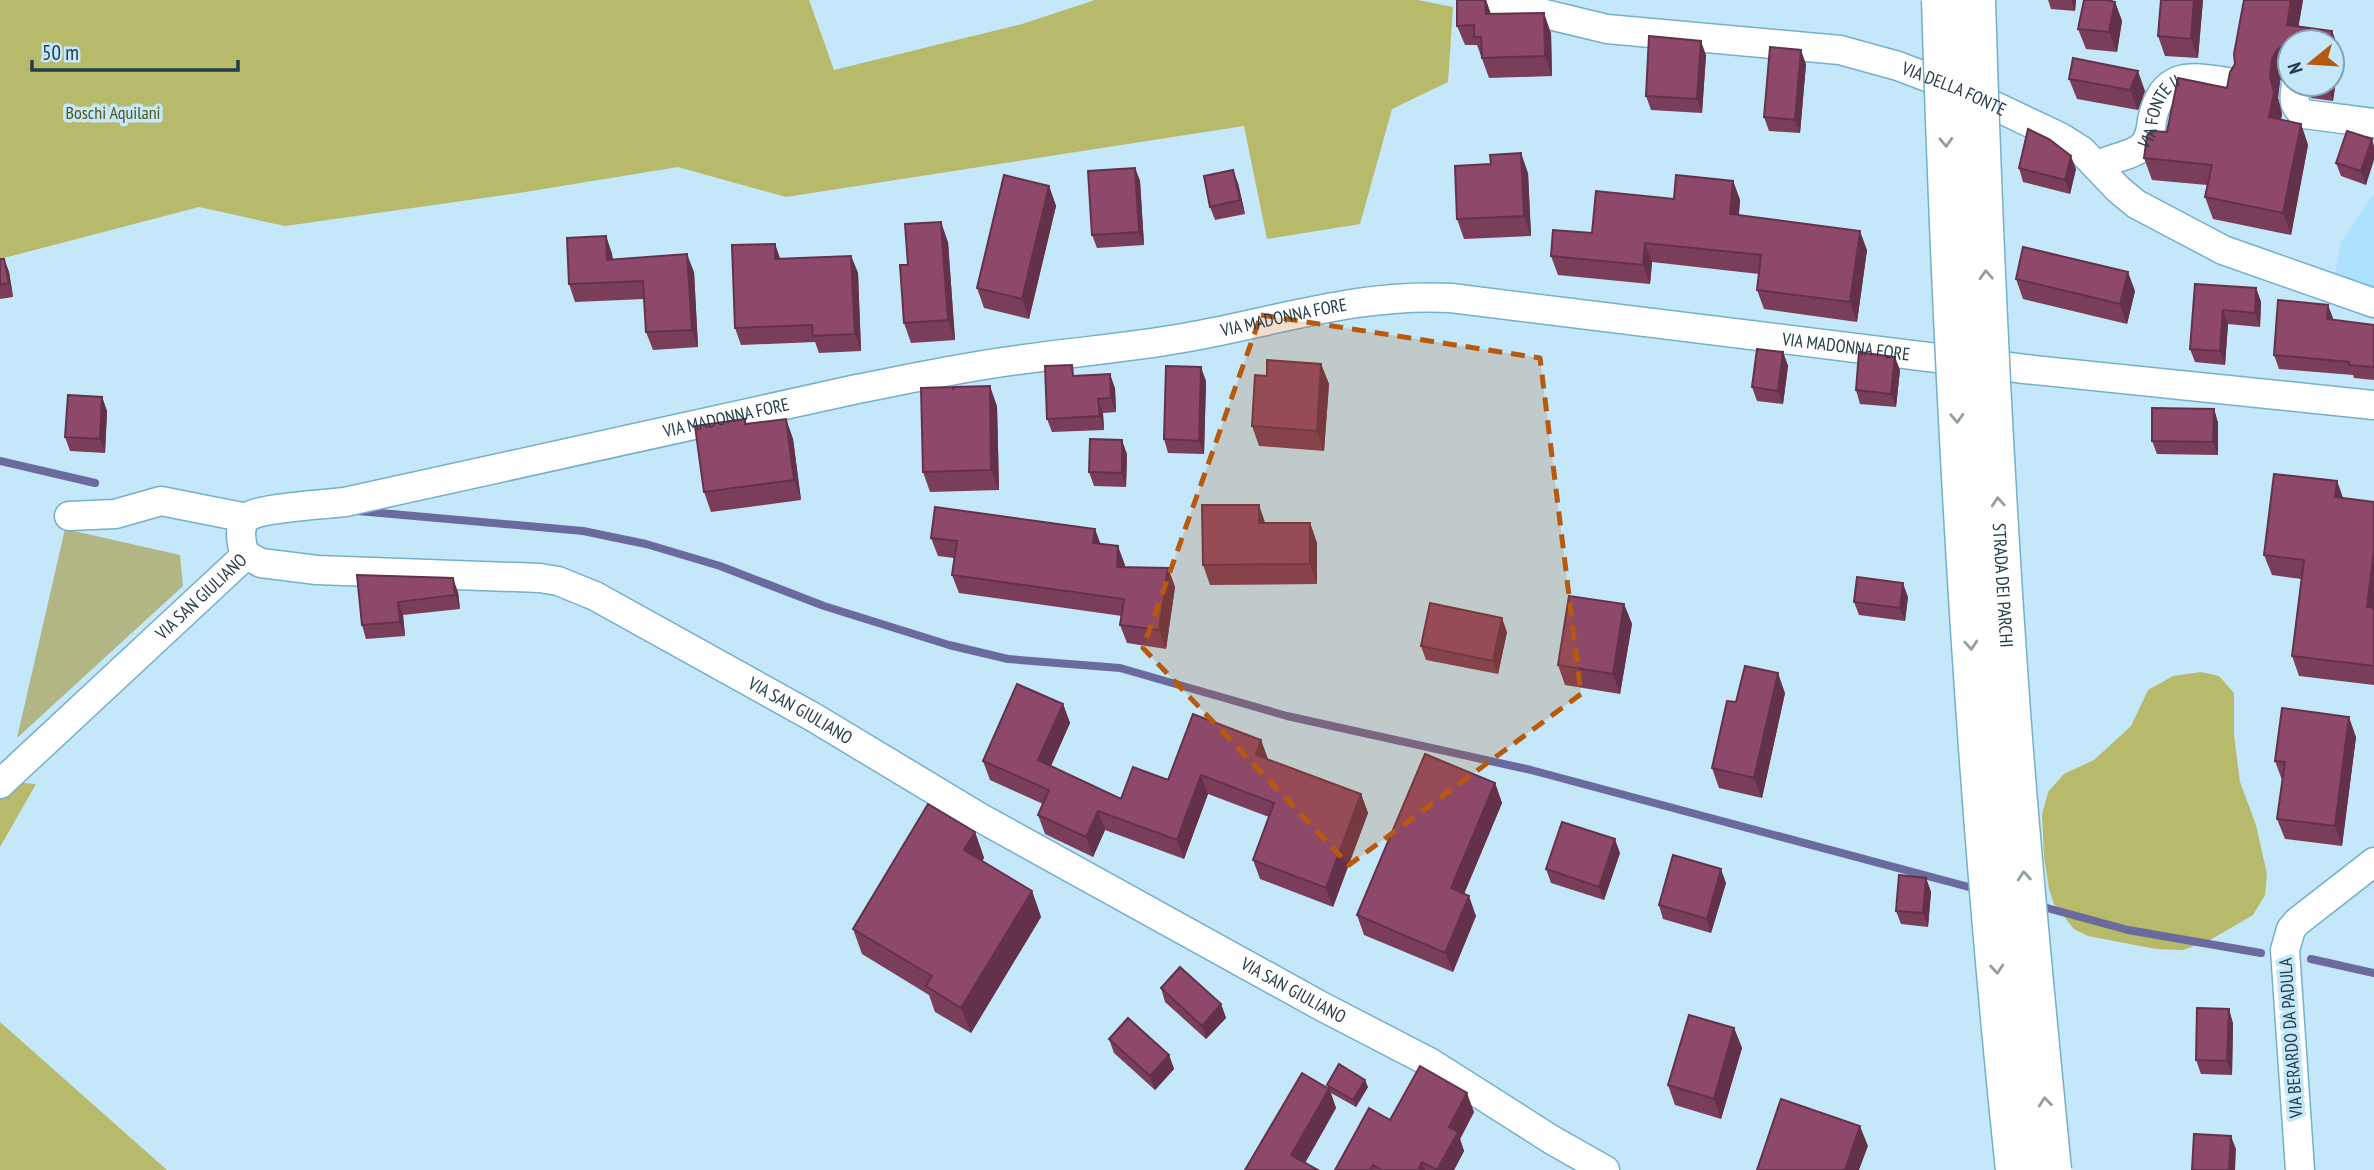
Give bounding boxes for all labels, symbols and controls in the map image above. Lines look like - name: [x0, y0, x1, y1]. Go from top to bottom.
- scale bar: [32, 28, 238, 72]
- north arrow: [2276, 28, 2346, 98]
- text: 50 m: [42, 39, 79, 66]
- street label: VIA DELLA FONTE: [1898, 56, 2010, 121]
- text: N: [2282, 60, 2308, 77]
- street label: VIA FONTE II: [2132, 69, 2183, 154]
- park label: Boschi Aquilani: [66, 101, 160, 124]
- one-way arrow: [1938, 136, 1953, 147]
- one-way arrow: [1979, 269, 1994, 280]
- street label: VIA MADONNA FORE: [1218, 293, 1349, 342]
- street label: VIA MADONNA FORE: [1780, 327, 1911, 366]
- street label: VIA MADONNA FORE: [660, 392, 791, 443]
- one-way arrow: [1950, 413, 1965, 424]
- one-way arrow: [1990, 496, 2005, 507]
- street label: STRADA DEI PARCHI: [1988, 523, 2018, 648]
- street label: VIA SAN GIULIANO: [150, 548, 251, 645]
- one-way arrow: [1963, 640, 1978, 651]
- street label: VIA SAN GIULIANO: [744, 671, 857, 749]
- one-way arrow: [2017, 870, 2032, 881]
- street label: VIA SAN GIULIANO: [1236, 952, 1350, 1028]
- street label: VIA BERARDO DA PADULA: [2273, 957, 2308, 1120]
- one-way arrow: [1989, 964, 2004, 975]
- one-way arrow: [2038, 1096, 2053, 1107]

